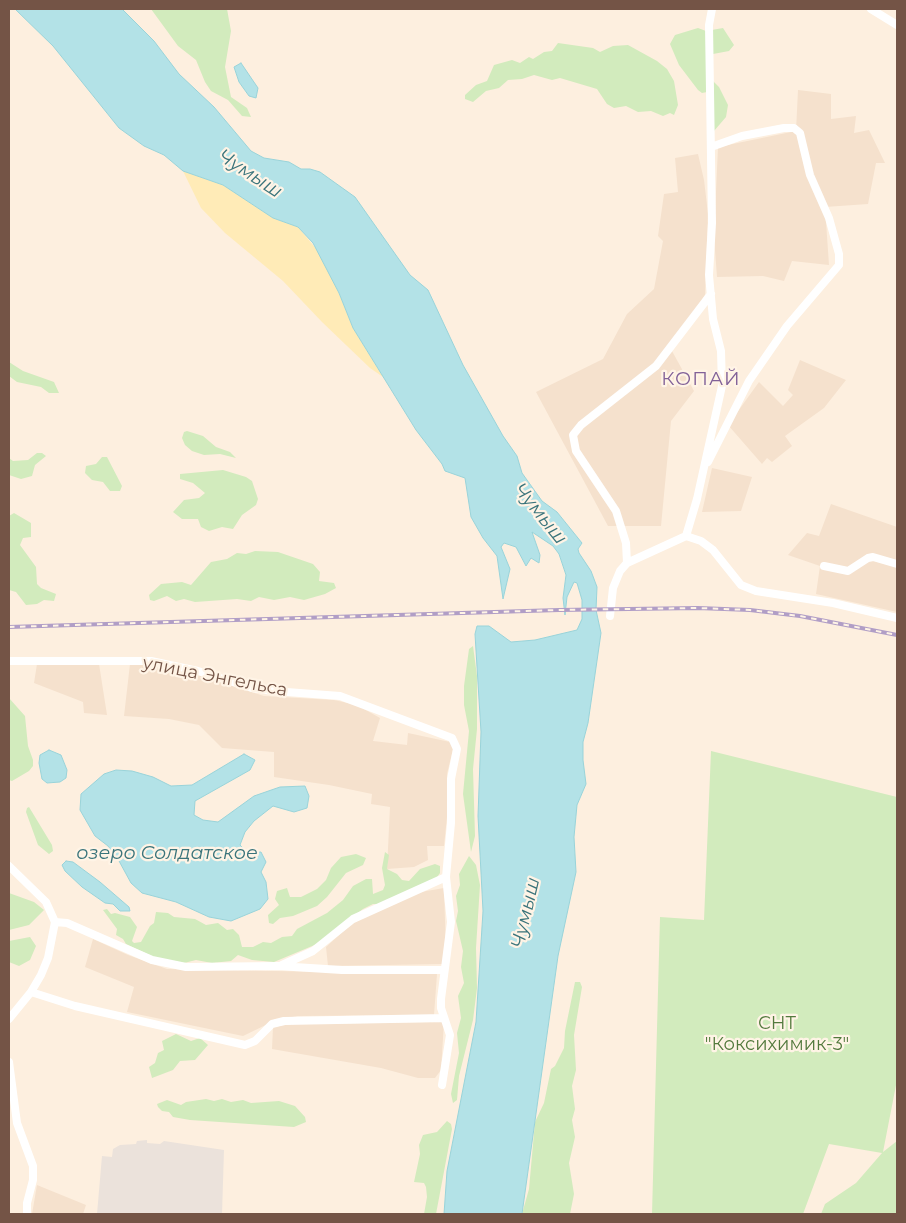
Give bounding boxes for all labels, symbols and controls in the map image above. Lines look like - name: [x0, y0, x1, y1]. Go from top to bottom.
- water label: Чумыш: [214, 145, 286, 203]
- district label: КОПАЙ: [661, 368, 741, 390]
- water label: Чумыш: [508, 479, 572, 549]
- street label: улица Энгельса: [141, 652, 289, 702]
- water label: озеро Солдатское: [76, 842, 258, 864]
- water label: Чумыш: [507, 875, 545, 951]
- park label: СНТ "Коксихимик-3": [705, 1013, 849, 1056]

